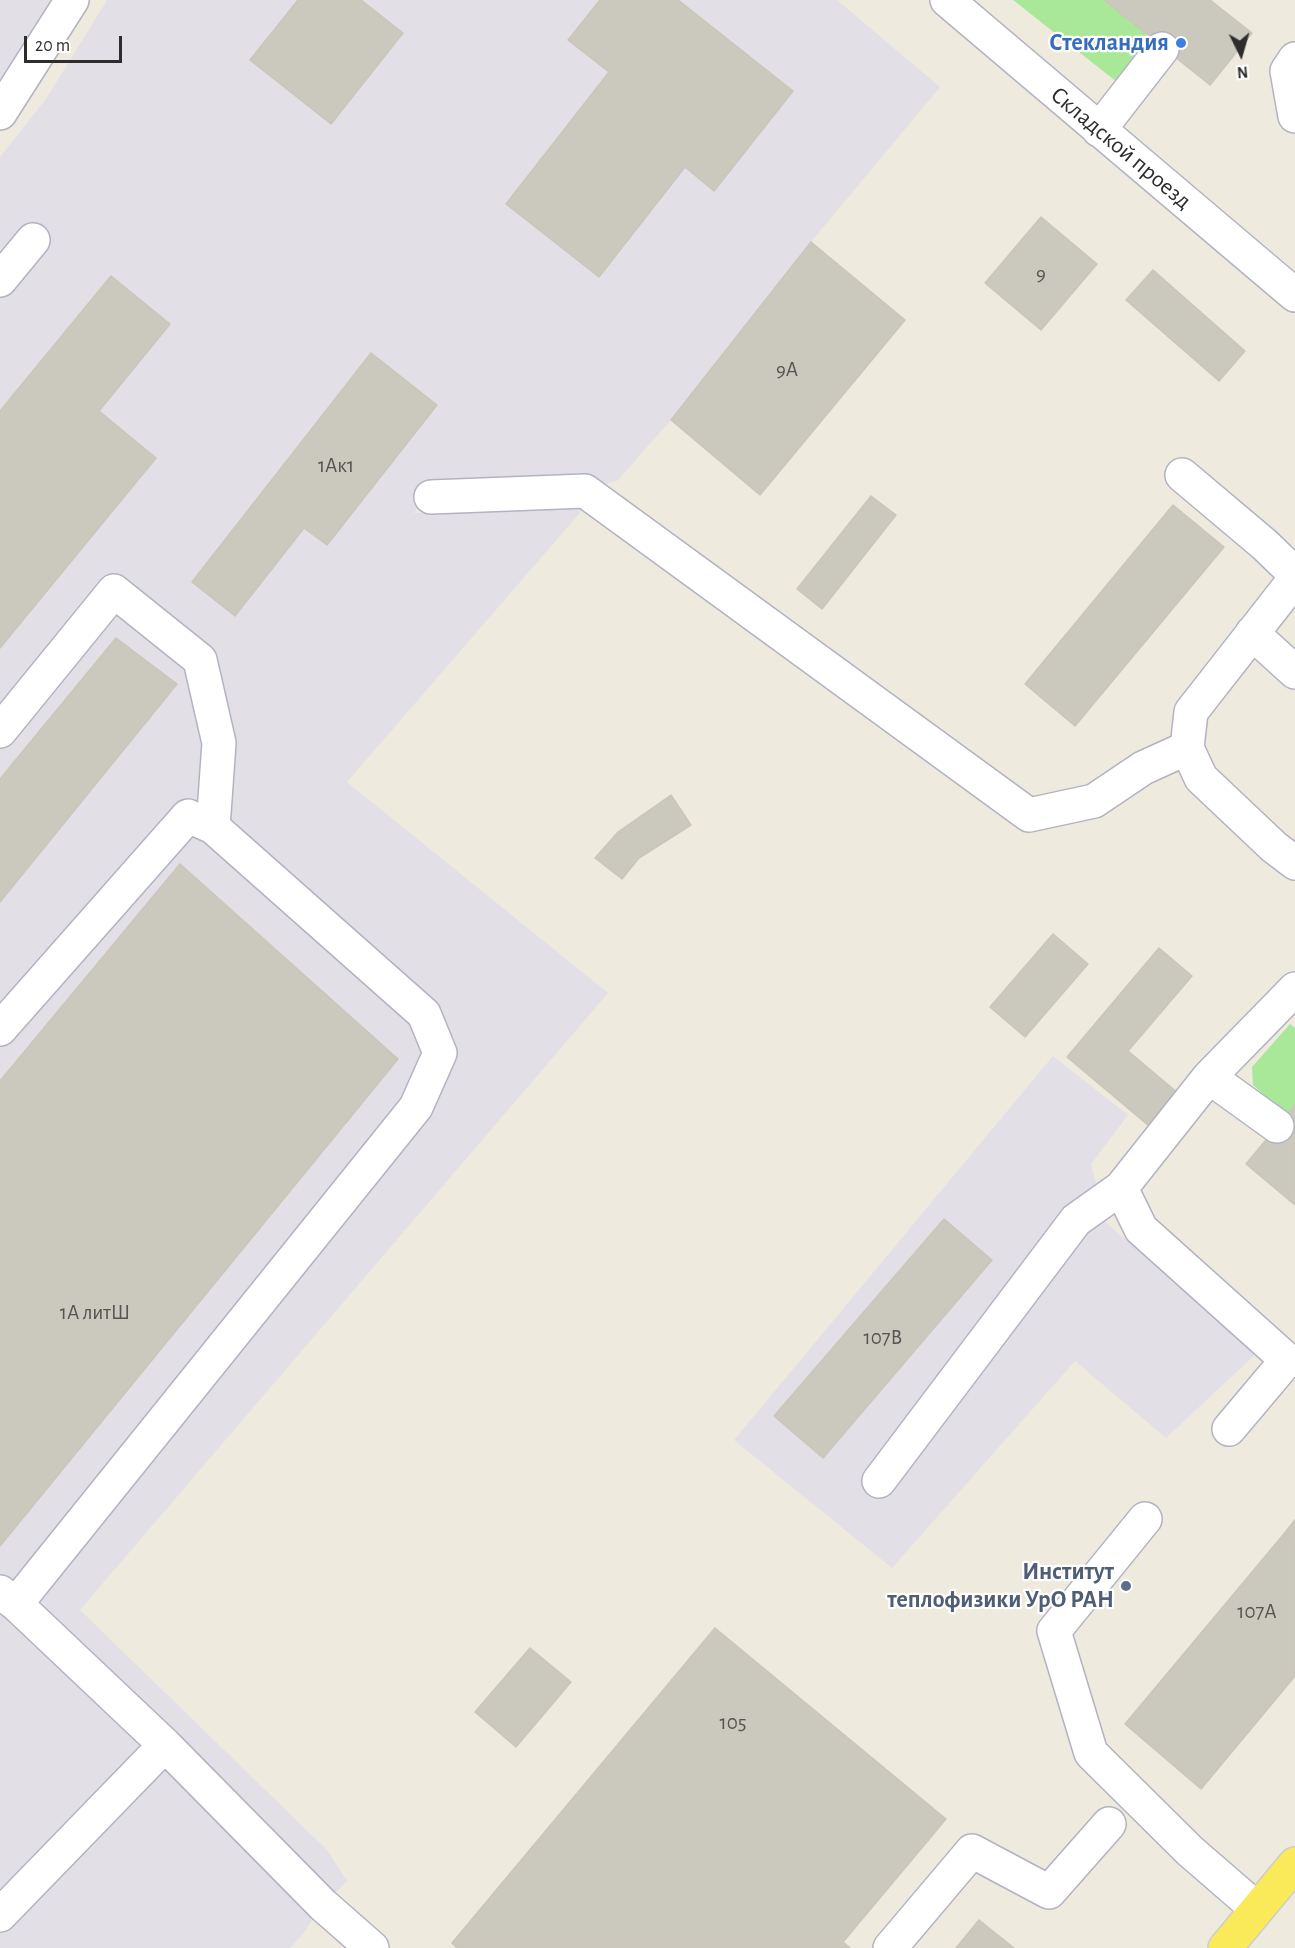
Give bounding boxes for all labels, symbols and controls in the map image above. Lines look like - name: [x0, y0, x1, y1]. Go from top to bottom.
- scale bar: [27, 24, 124, 62]
- north arrow: [1211, 24, 1271, 84]
- place label: Стекландия: [1049, 29, 1169, 57]
- marker: Стекландия: [1174, 36, 1188, 50]
- text: 20 m: [35, 37, 70, 55]
- text: N: [1236, 63, 1249, 80]
- street label: Складской проезд: [1045, 81, 1197, 215]
- house number: 9: [1036, 261, 1046, 287]
- house number: 9А: [776, 357, 798, 383]
- house number: 1Ак1: [318, 453, 354, 479]
- house number: 1А литШ: [60, 1300, 130, 1326]
- house number: 107В: [864, 1325, 902, 1351]
- place label: Институт теплофизики УрО РАН: [887, 1558, 1114, 1614]
- marker: Институт теплофизики УрО РАН: [1119, 1579, 1133, 1593]
- house number: 107А: [1237, 1599, 1277, 1625]
- house number: 105: [719, 1710, 747, 1736]

